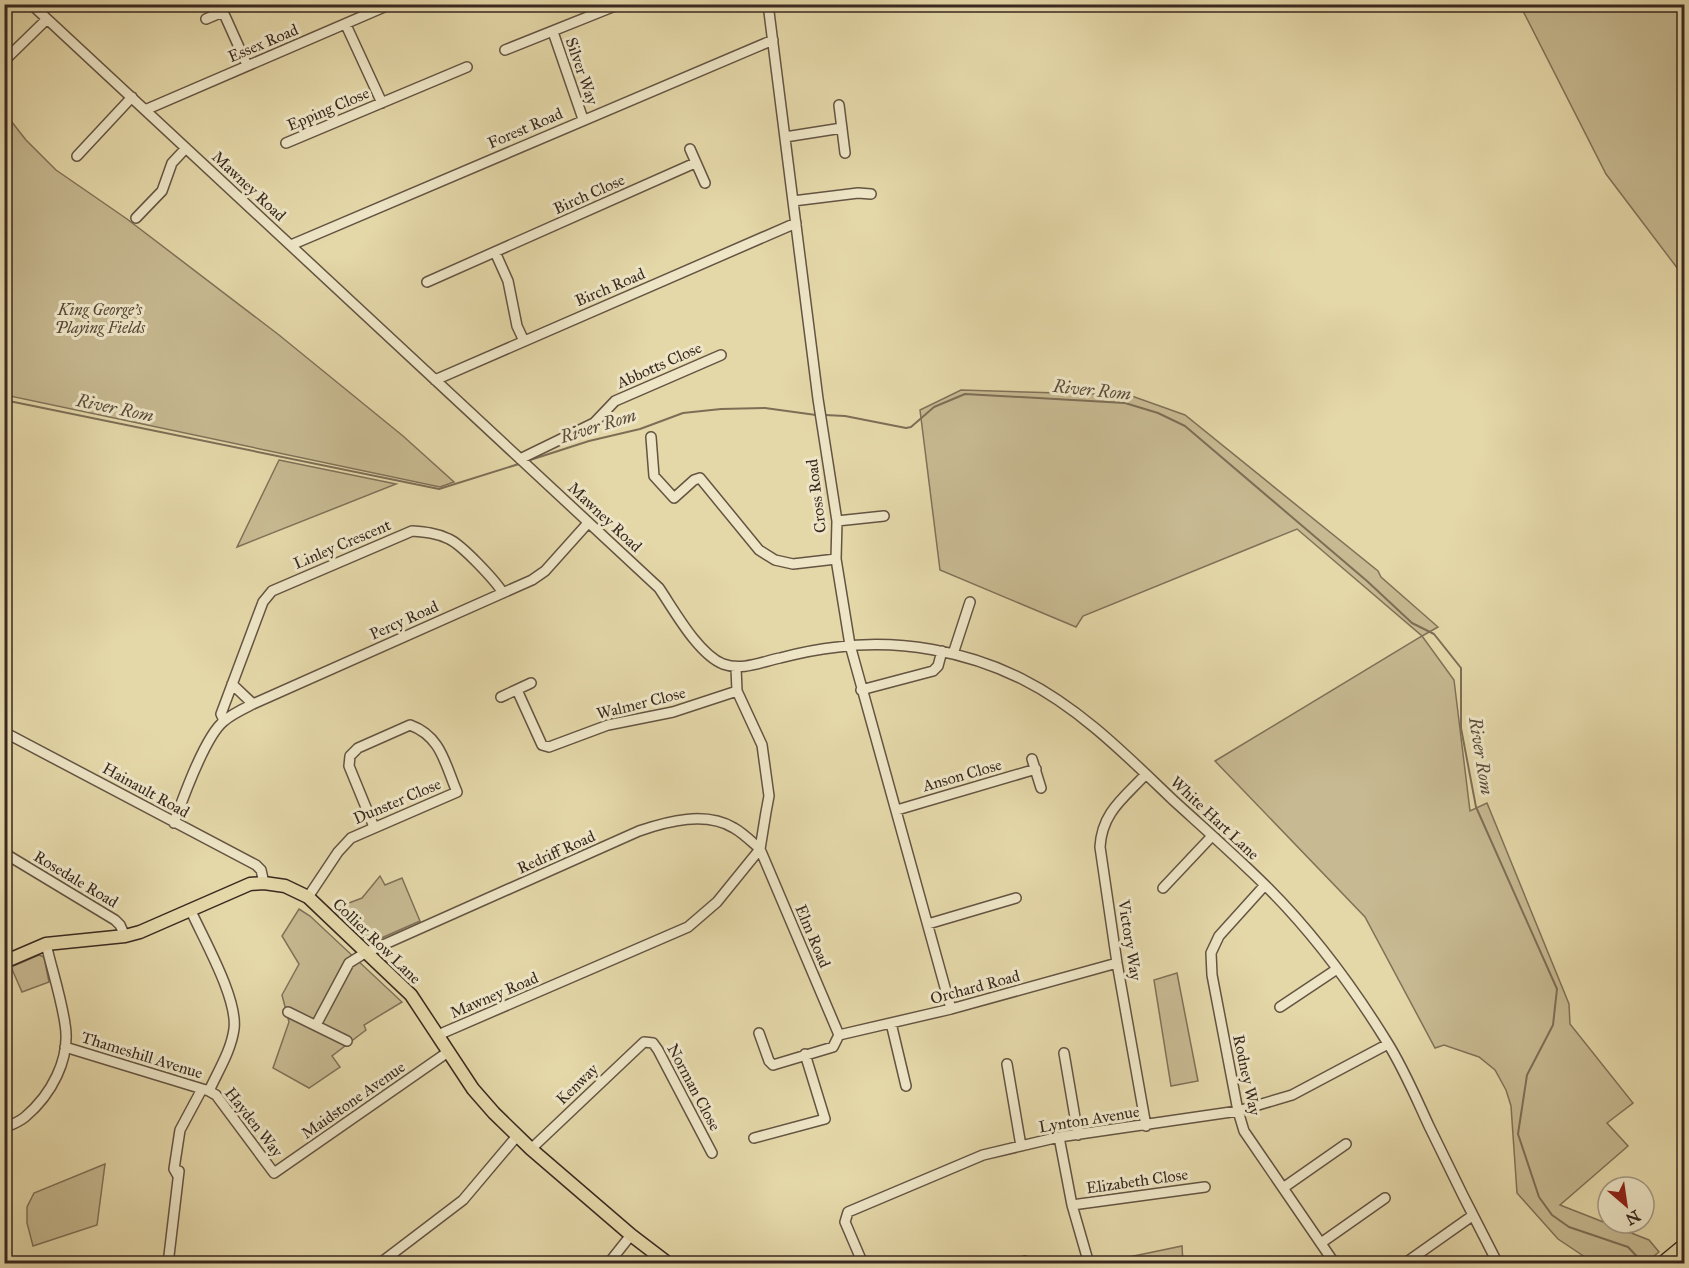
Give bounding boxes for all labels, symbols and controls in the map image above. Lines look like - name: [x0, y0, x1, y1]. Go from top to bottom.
- street label: Essex Road: [225, 20, 301, 66]
- street label: Silver Way: [562, 35, 603, 108]
- street label: Epping Close: [284, 83, 373, 136]
- street label: Forest Road: [485, 104, 565, 152]
- street label: Mawney Road: [208, 147, 290, 225]
- street label: Birch Close: [551, 170, 628, 218]
- street label: Birch Road: [572, 264, 648, 310]
- park label: King George's Playing Fields: [55, 300, 146, 337]
- street label: Abbotts Close: [613, 338, 705, 393]
- water label: River Rom: [1051, 375, 1133, 405]
- water label: River Rom: [73, 389, 156, 427]
- water label: River Rom: [556, 404, 639, 448]
- street label: Cross Road: [802, 458, 830, 534]
- street label: Mawney Road: [564, 478, 646, 556]
- street label: Linley Crescent: [291, 515, 394, 573]
- street label: Percy Road: [367, 596, 441, 644]
- street label: Walmer Close: [595, 683, 688, 723]
- water label: River Rom: [1464, 715, 1498, 797]
- street label: Anson Close: [919, 755, 1004, 796]
- street label: Hainault Road: [99, 758, 193, 822]
- street label: White Hart Lane: [1167, 772, 1263, 864]
- street label: Dunster Close: [350, 774, 444, 828]
- street label: Redriff Road: [514, 826, 598, 878]
- street label: Rosedale Road: [30, 846, 122, 912]
- street label: Collier Row Lane: [329, 894, 425, 988]
- street label: Victory Way: [1114, 897, 1146, 982]
- street label: Elm Road: [791, 902, 835, 970]
- street label: Orchard Road: [928, 966, 1022, 1008]
- street label: Mawney Road: [447, 968, 541, 1022]
- street label: Thameshill Avenue: [79, 1028, 205, 1083]
- street label: Rodney Way: [1229, 1033, 1265, 1118]
- street label: Norman Close: [663, 1040, 725, 1134]
- street label: Maidstone Avenue: [298, 1057, 409, 1143]
- street label: Kenway: [552, 1059, 602, 1108]
- street label: Hayden Way: [221, 1083, 287, 1161]
- street label: Lynton Avenue: [1037, 1102, 1141, 1136]
- street label: Elizabeth Close: [1085, 1164, 1189, 1198]
- north arrow: [1596, 1175, 1656, 1235]
- text: N: [1622, 1206, 1644, 1229]

